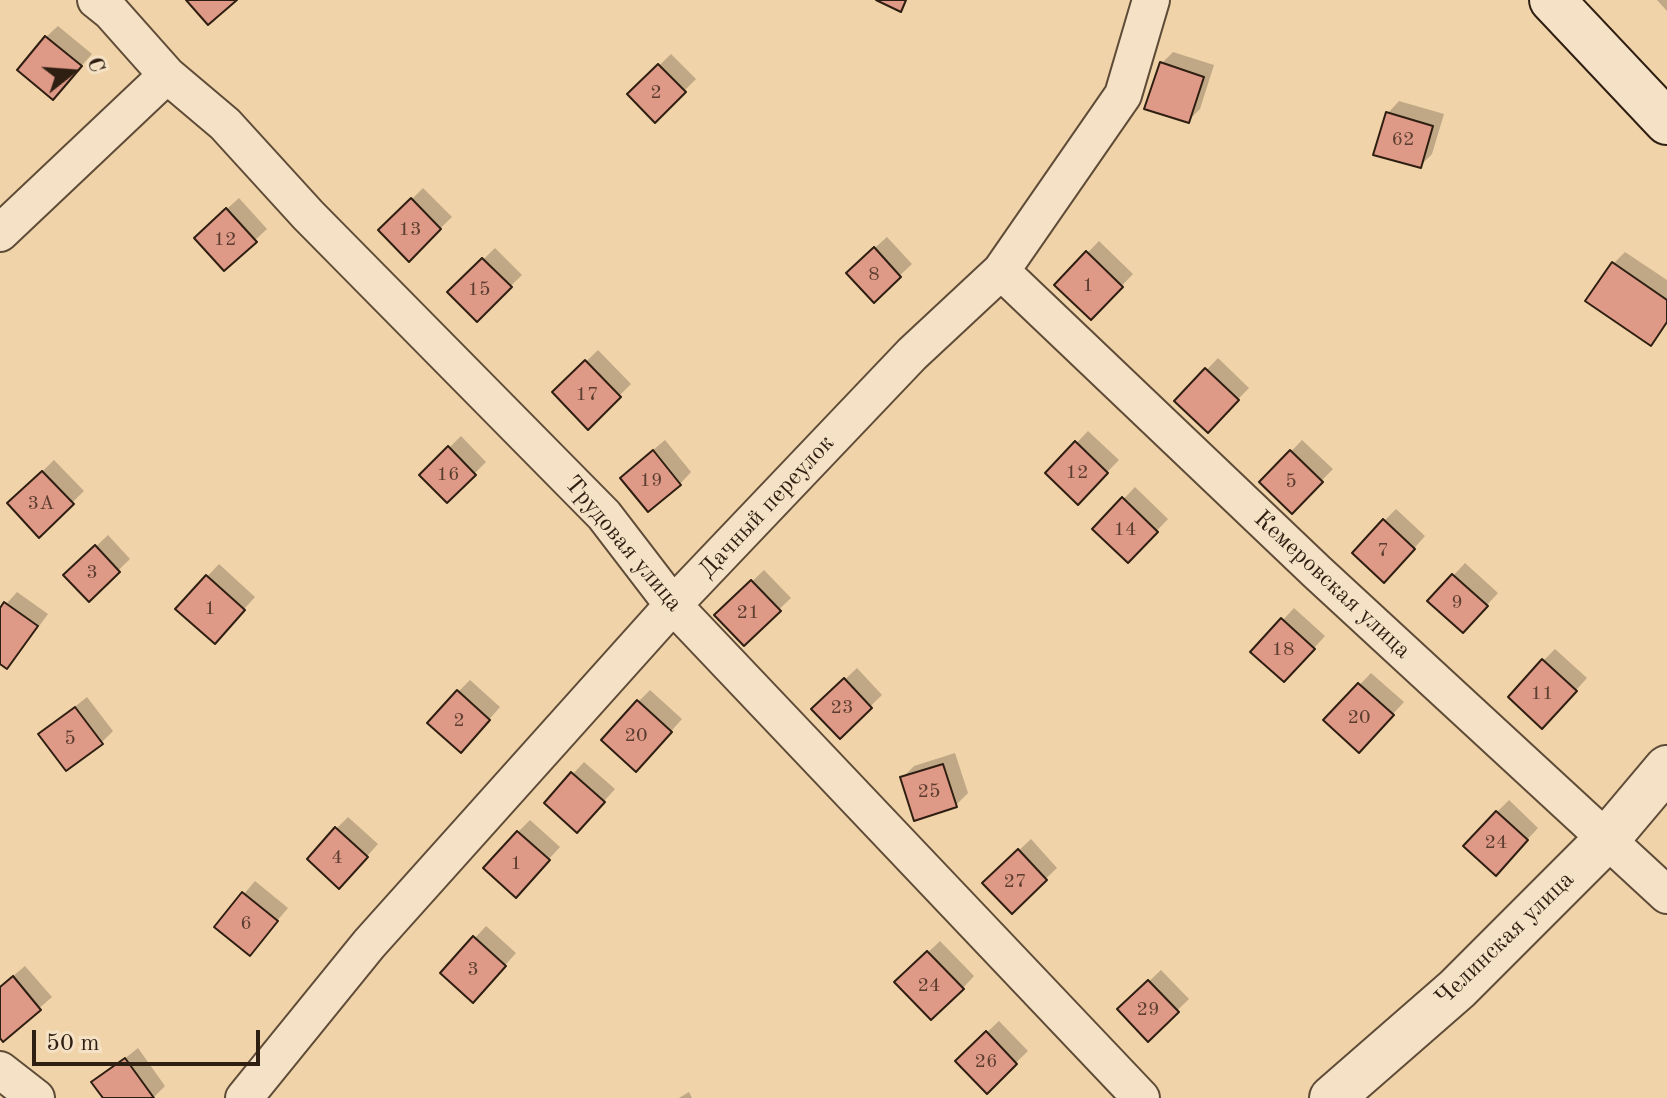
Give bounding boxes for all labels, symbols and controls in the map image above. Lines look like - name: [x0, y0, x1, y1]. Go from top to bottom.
- north arrow: [32, 32, 112, 112]
- text: С: [82, 55, 108, 75]
- house number: 2: [650, 81, 662, 105]
- house number: 62: [1391, 128, 1415, 152]
- house number: 13: [398, 218, 422, 242]
- house number: 12: [213, 228, 237, 252]
- house number: 8: [868, 263, 880, 287]
- house number: 1: [1082, 274, 1094, 298]
- house number: 15: [467, 278, 491, 302]
- house number: 17: [575, 383, 599, 407]
- street label: Дачный переулок: [693, 429, 841, 585]
- house number: 12: [1065, 461, 1089, 485]
- house number: 16: [436, 463, 460, 487]
- house number: 19: [639, 469, 663, 493]
- street label: Трудовая улица: [558, 470, 688, 618]
- house number: 5: [1285, 470, 1297, 494]
- house number: 3А: [28, 492, 54, 516]
- street label: Кемеровская улица: [1248, 505, 1416, 665]
- house number: 14: [1113, 518, 1137, 542]
- house number: 7: [1377, 539, 1389, 563]
- house number: 3: [86, 561, 98, 585]
- house number: 9: [1451, 591, 1463, 615]
- house number: 1: [204, 597, 216, 621]
- house number: 21: [736, 601, 760, 625]
- house number: 18: [1271, 638, 1295, 662]
- house number: 11: [1530, 682, 1554, 706]
- house number: 23: [830, 696, 854, 720]
- house number: 20: [1347, 706, 1371, 730]
- house number: 2: [453, 709, 465, 733]
- house number: 20: [624, 724, 648, 748]
- house number: 5: [64, 727, 76, 751]
- house number: 25: [917, 780, 941, 804]
- house number: 24: [1484, 831, 1508, 855]
- house number: 4: [331, 846, 343, 870]
- house number: 1: [510, 852, 522, 876]
- street label: Челинская улица: [1430, 866, 1580, 1012]
- house number: 27: [1003, 870, 1027, 894]
- house number: 6: [240, 912, 252, 936]
- house number: 3: [467, 958, 479, 982]
- house number: 24: [917, 974, 941, 998]
- house number: 29: [1136, 998, 1160, 1022]
- scale bar: [36, 1014, 264, 1064]
- text: 50 m: [46, 1032, 100, 1056]
- house number: 26: [974, 1050, 998, 1074]

